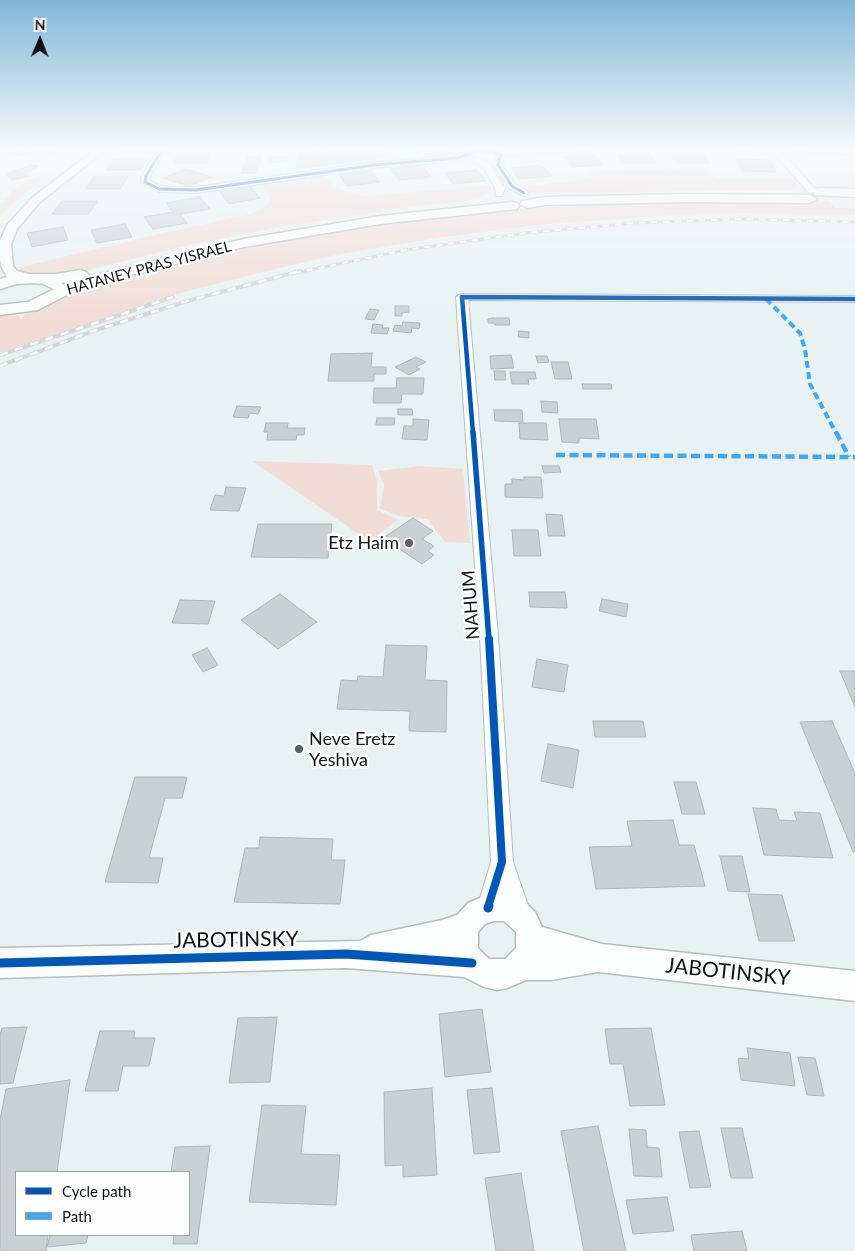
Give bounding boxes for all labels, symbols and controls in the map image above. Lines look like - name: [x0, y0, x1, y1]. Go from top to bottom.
- north arrow: [15, 15, 65, 65]
- text: N: [35, 16, 46, 33]
- street label: HATANEY PRAS YISRAEL: [65, 237, 233, 299]
- place label: Etz Haim: [328, 532, 399, 554]
- marker: Etz Haim: [403, 537, 415, 549]
- street label: NAHUM: [458, 570, 484, 640]
- place label: Neve Eretz Yeshiva: [309, 728, 395, 771]
- marker: Neve Eretz Yeshiva: [293, 743, 305, 755]
- street label: JABOTINSKY: [173, 926, 299, 954]
- street label: JABOTINSKY: [664, 953, 792, 991]
- legend: [15, 1171, 190, 1236]
- text: Cycle path: [62, 1182, 131, 1200]
- text: Path: [62, 1207, 92, 1225]

